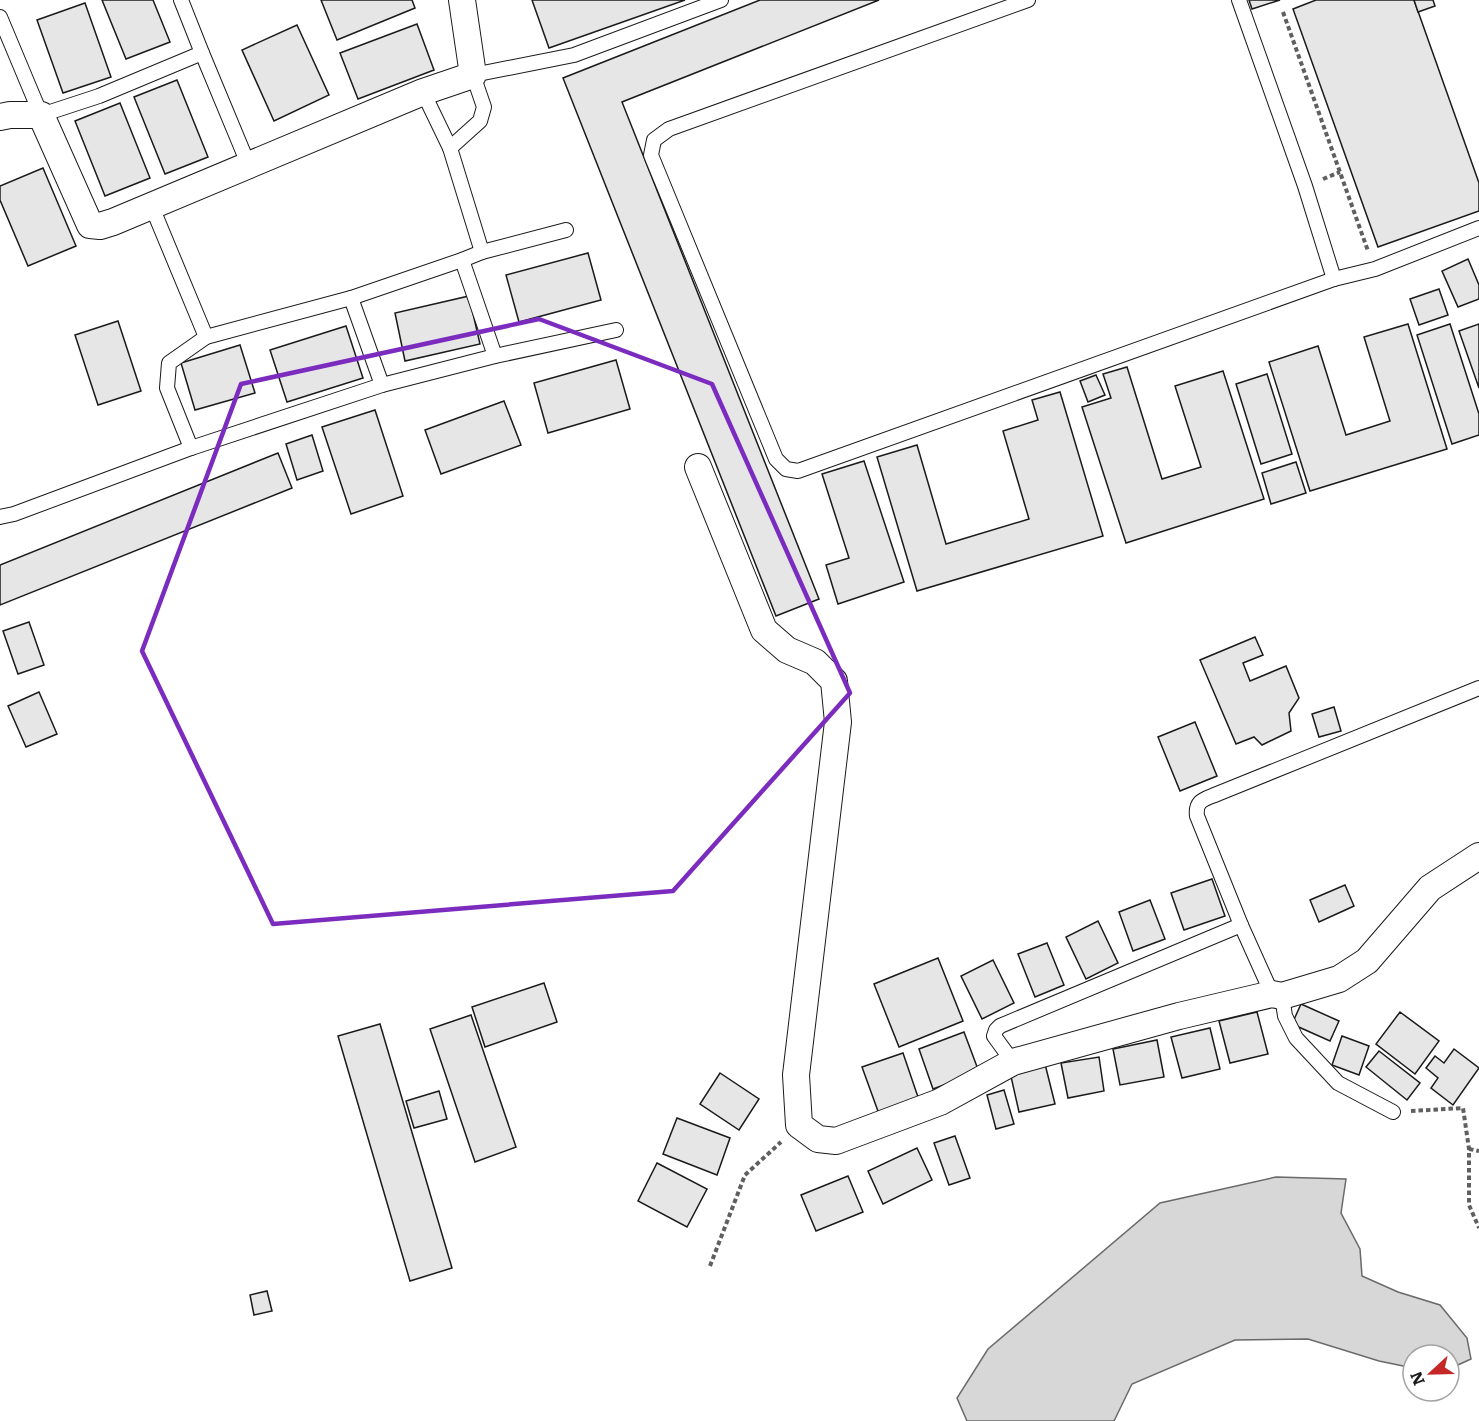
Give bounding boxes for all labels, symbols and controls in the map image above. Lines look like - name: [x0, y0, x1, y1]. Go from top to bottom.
- north arrow: [1401, 1343, 1461, 1403]
- text: N: [1403, 1368, 1430, 1390]

